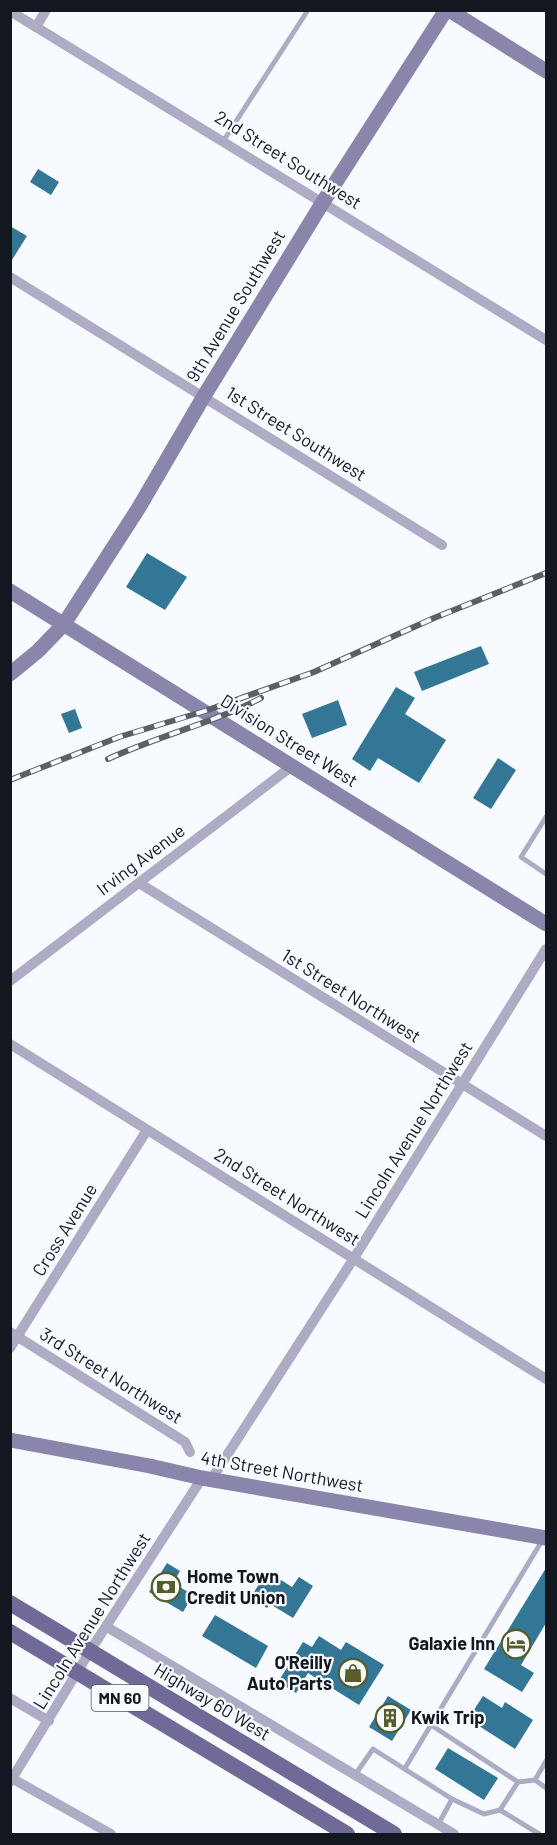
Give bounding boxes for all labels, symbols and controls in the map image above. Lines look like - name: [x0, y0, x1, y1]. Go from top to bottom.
- street label: 2nd Street Southwest: [211, 105, 366, 213]
- street label: 9th Avenue Southwest: [181, 226, 289, 385]
- street label: 1st Street Southwest: [222, 381, 371, 485]
- street label: Division Street West: [217, 689, 362, 791]
- street label: Irving Avenue: [92, 819, 189, 900]
- street label: 1st Street Northwest: [278, 943, 425, 1047]
- street label: Lincoln Avenue Northwest: [350, 1037, 477, 1222]
- street label: 2nd Street Northwest: [211, 1142, 364, 1250]
- street label: Cross Avenue: [27, 1179, 101, 1280]
- street label: 3rd Street Northwest: [36, 1322, 187, 1428]
- street label: 4th Street Northwest: [199, 1446, 365, 1496]
- street label: Lincoln Avenue Northwest: [28, 1528, 155, 1713]
- place label: Home Town Credit Union: [187, 1565, 285, 1608]
- bank icon: Home Town Credit Union: [150, 1571, 182, 1603]
- hotel icon: Galaxie Inn: [500, 1628, 532, 1660]
- place label: Galaxie Inn: [409, 1632, 495, 1654]
- place label: O'Reilly Auto Parts: [247, 1651, 332, 1694]
- shop icon: O'Reilly Auto Parts: [337, 1657, 369, 1689]
- street label: Highway 60 West: [150, 1658, 275, 1745]
- road number: MN 60: [92, 1685, 148, 1711]
- building icon: Kwik Trip: [374, 1702, 406, 1734]
- place label: Kwik Trip: [411, 1706, 484, 1728]

